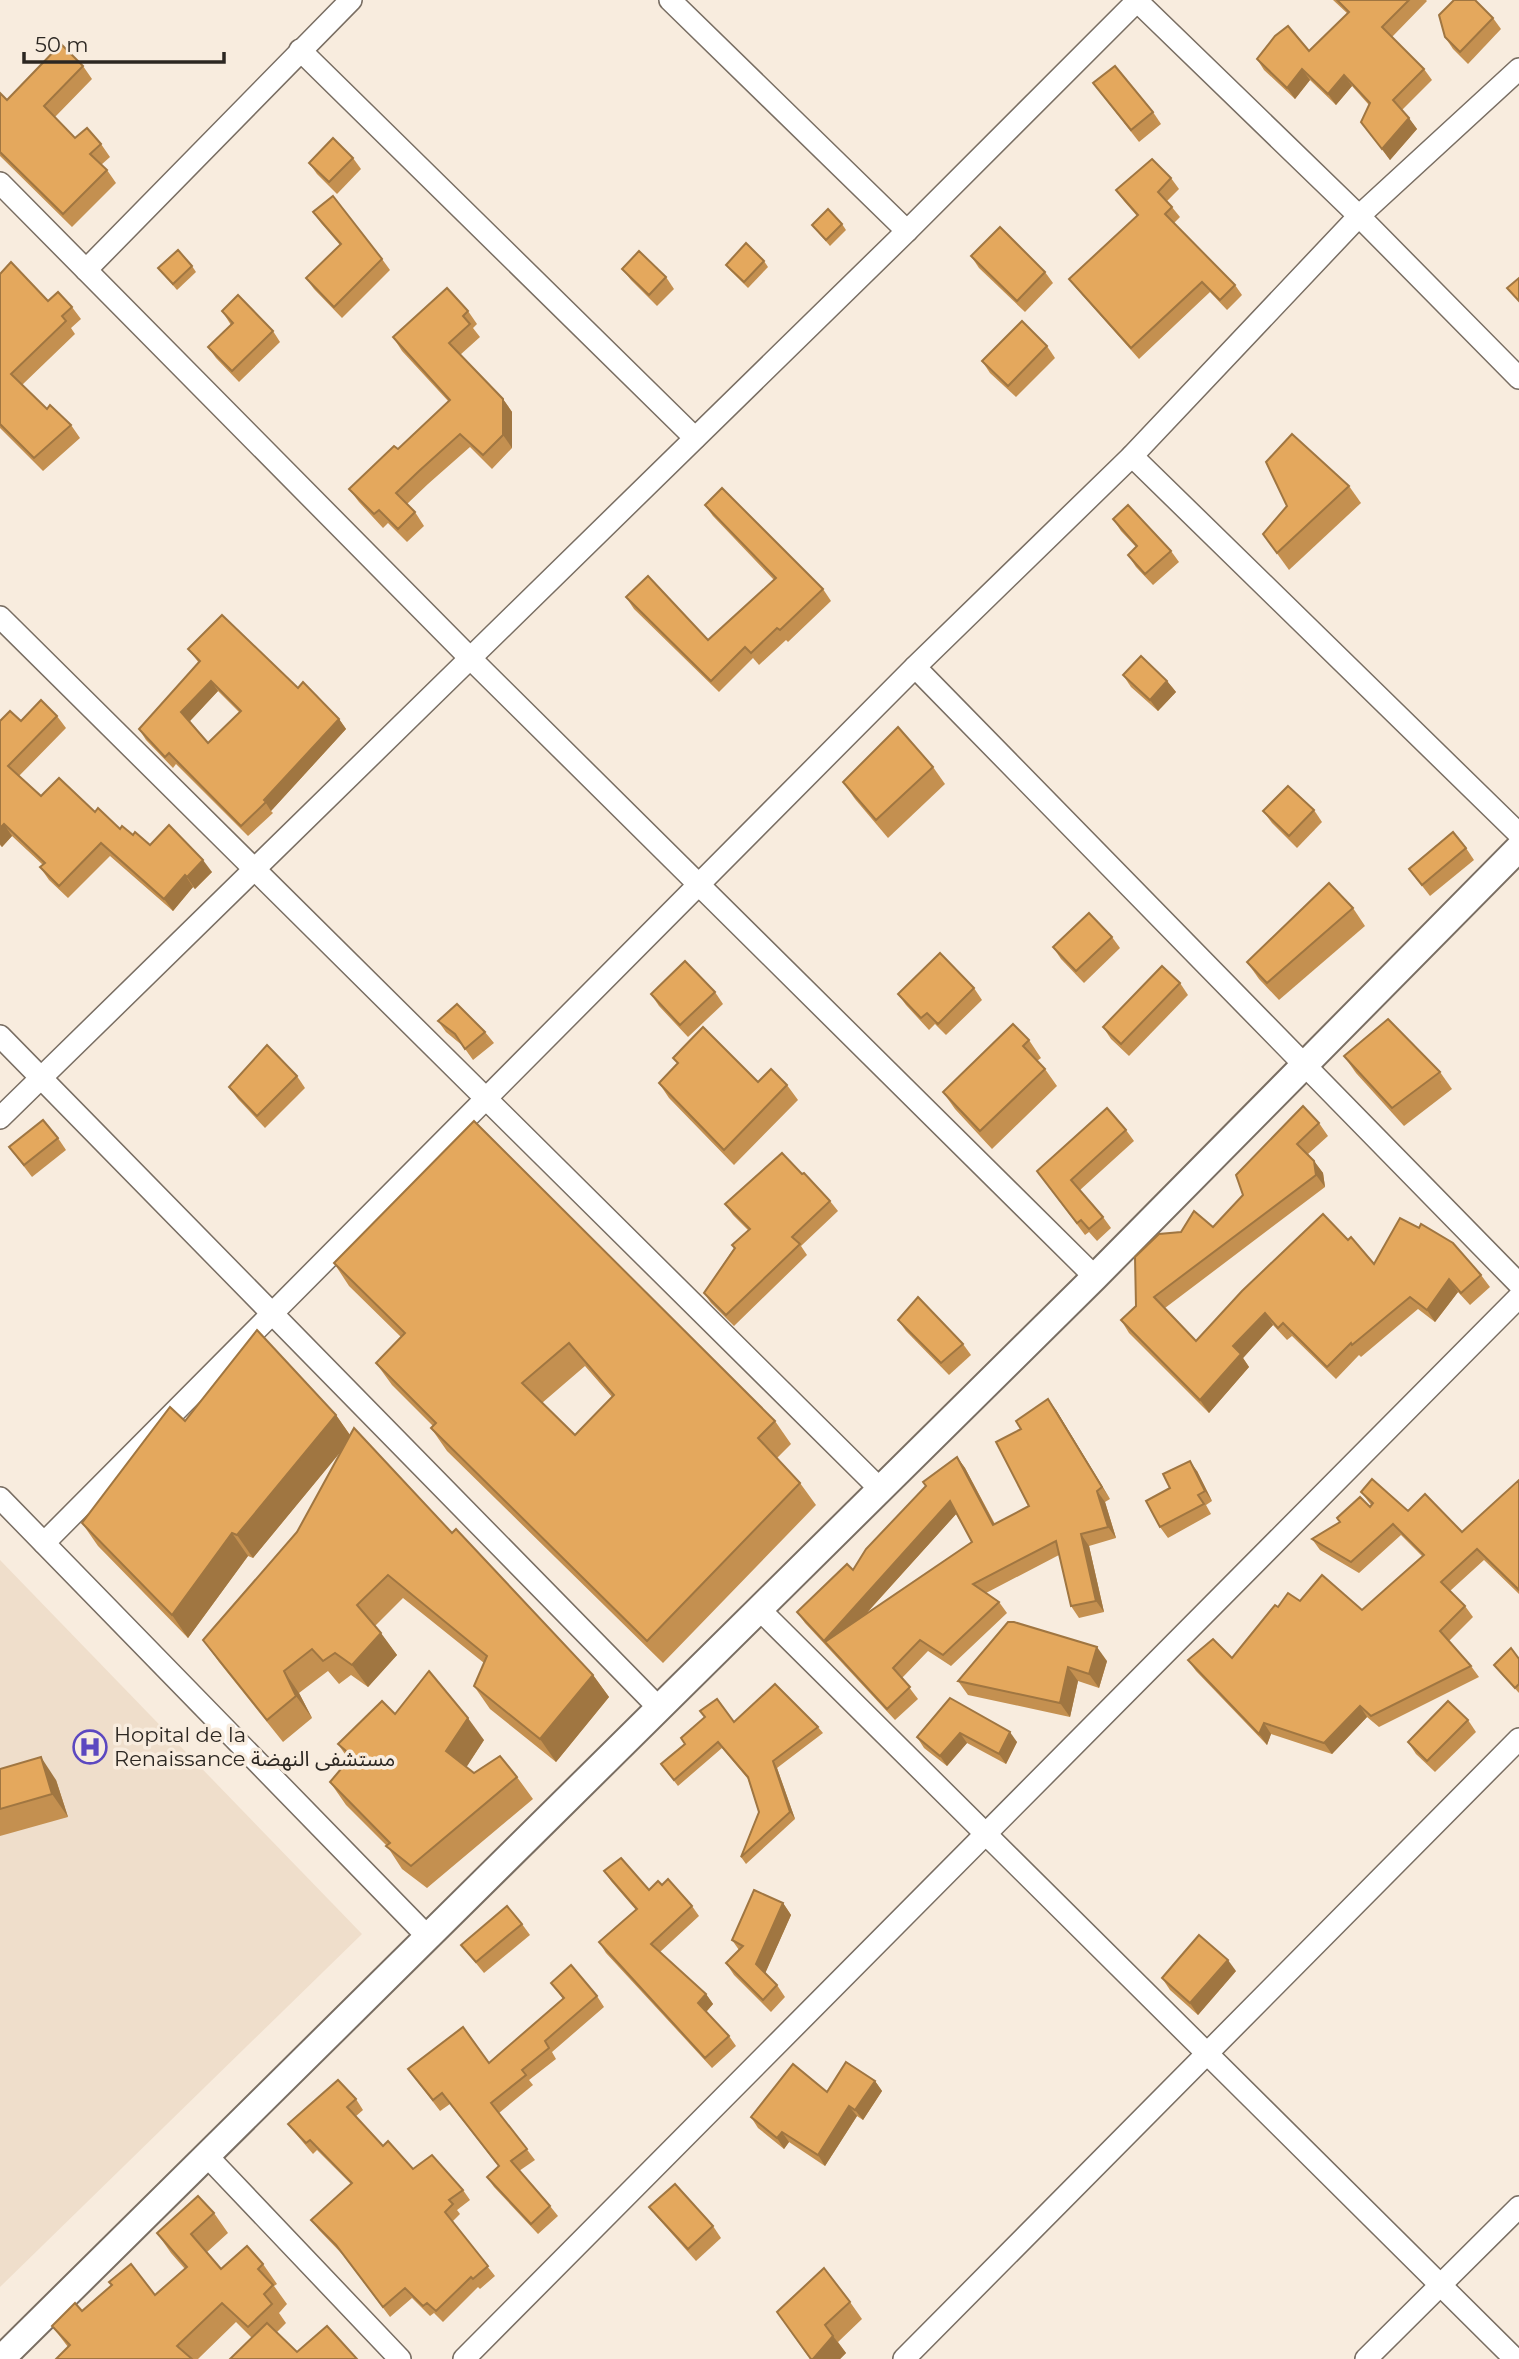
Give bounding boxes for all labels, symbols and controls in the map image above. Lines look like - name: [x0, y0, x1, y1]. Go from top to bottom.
- scale bar: [24, 21, 224, 65]
- text: 50 m: [35, 32, 89, 57]
- place label: Hopital de la Renaissance مستشفى النهضة: [114, 1722, 395, 1771]
- hospital icon: Hopital de la Renaissance مستشفى النهضة: [71, 1728, 109, 1766]

